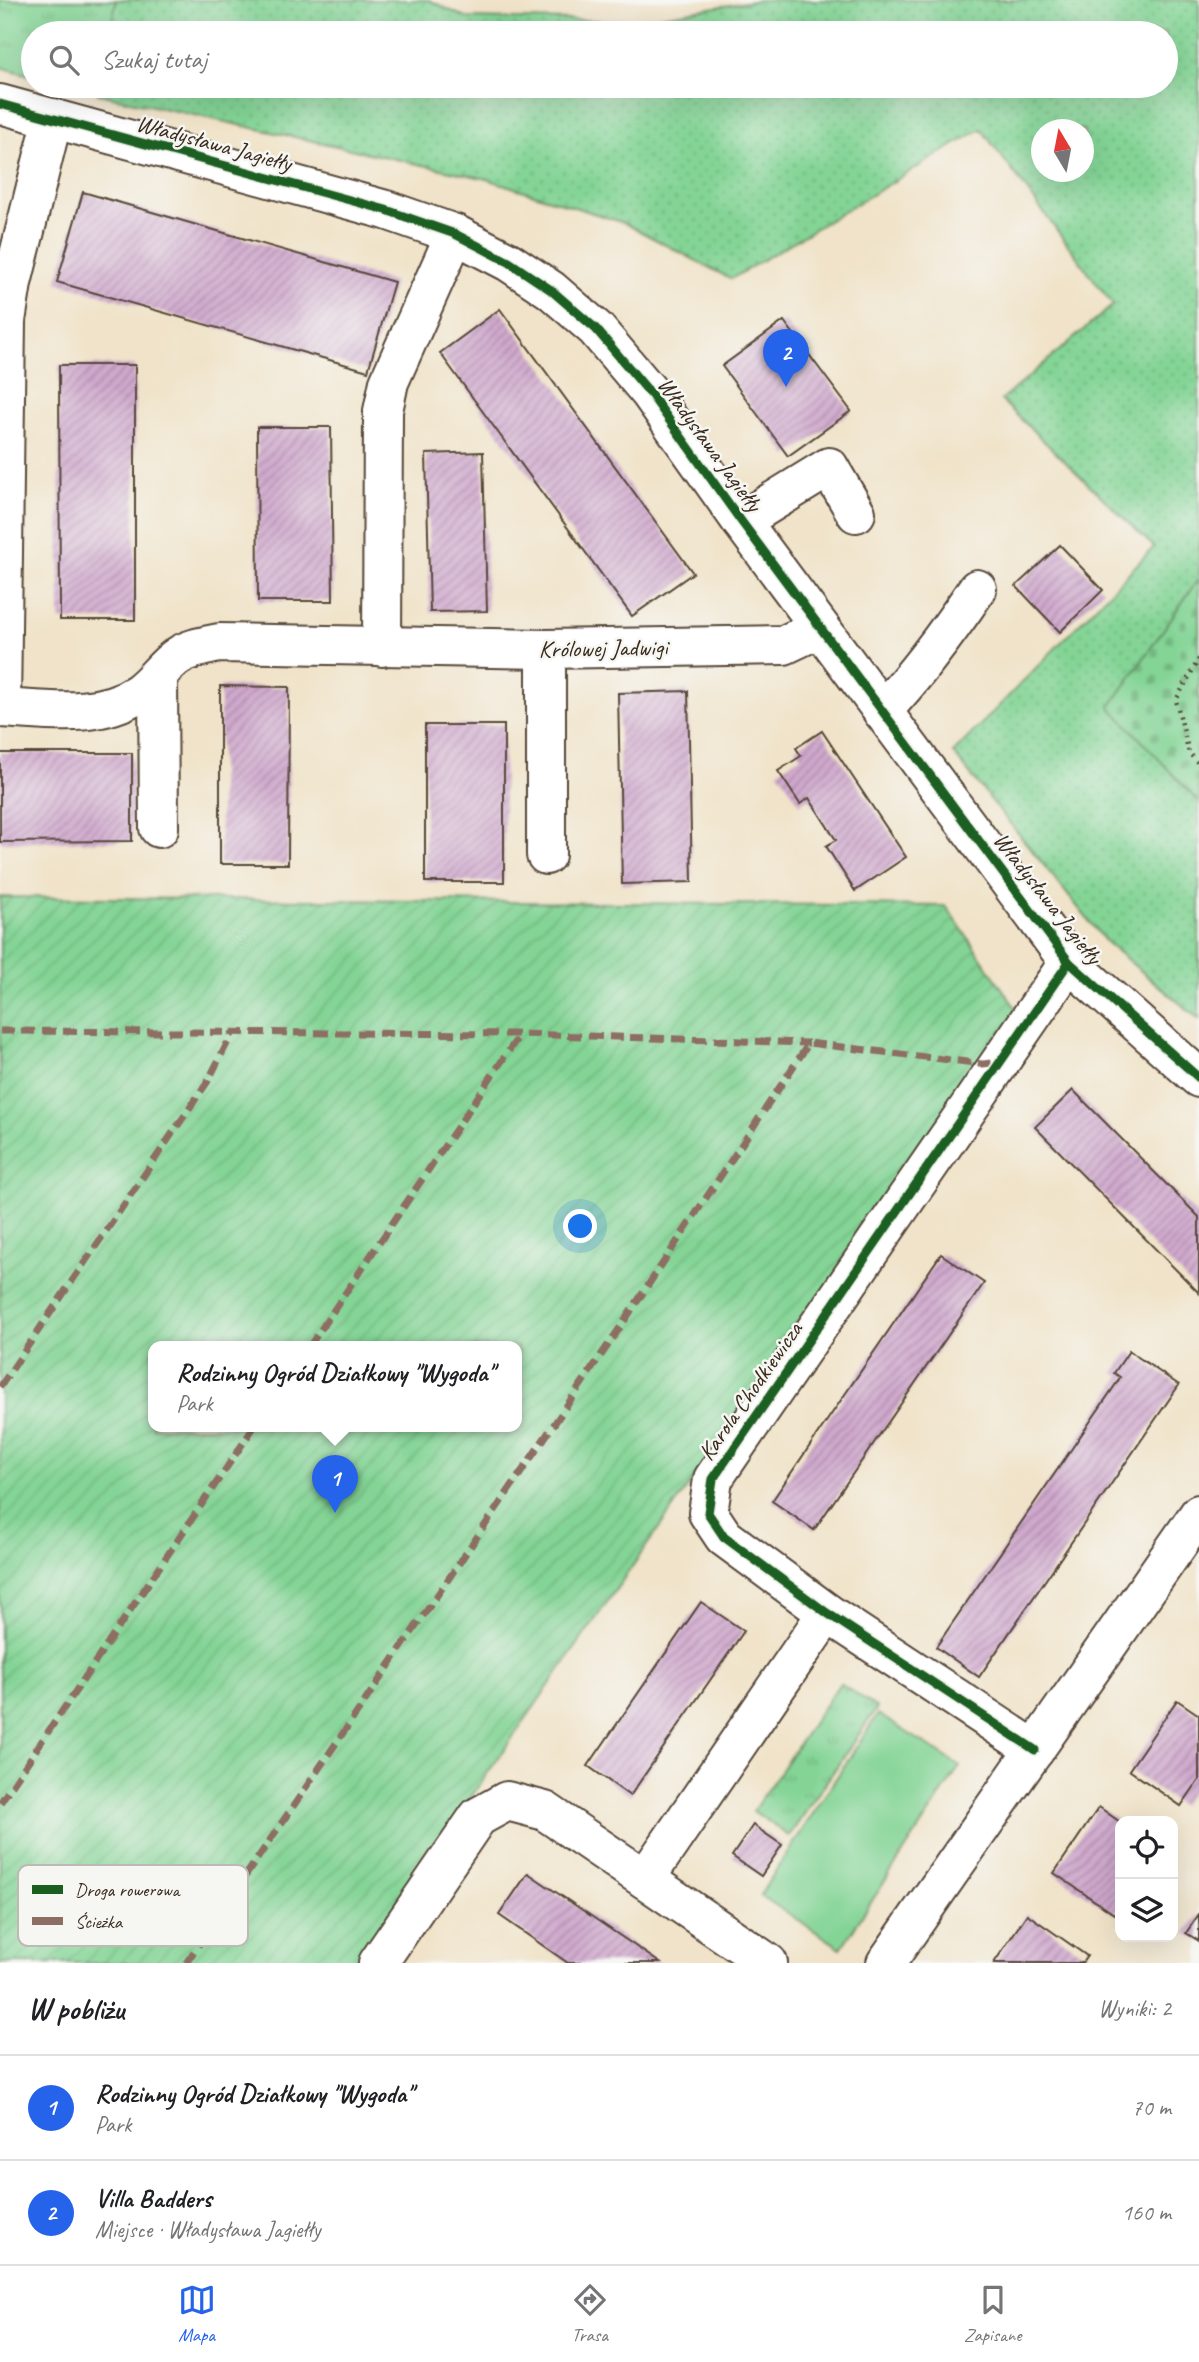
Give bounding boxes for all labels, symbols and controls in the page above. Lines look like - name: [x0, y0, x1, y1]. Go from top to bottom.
- search box: [21, 21, 1178, 98]
- icon: search: [45, 41, 83, 79]
- text: Szukaj tutaj: [101, 43, 207, 76]
- street label: Władysława Jagiełły: [133, 108, 297, 179]
- north arrow: [1031, 119, 1094, 182]
- pin: 2: [763, 329, 809, 387]
- street label: Władysława Jagiełły: [651, 371, 770, 519]
- street label: Królowej Jadwigi: [538, 632, 670, 664]
- street label: Władysława Jagiełły: [987, 826, 1110, 971]
- your location: [563, 1209, 597, 1243]
- street label: Karola Chodkiewicza: [691, 1315, 810, 1466]
- popup: [148, 1341, 522, 1432]
- text: Rodzinny Ogród Działkowy "Wygoda": [176, 1356, 494, 1389]
- text: Park: [176, 1389, 213, 1418]
- pin: 1: [312, 1455, 358, 1513]
- map controls: [1115, 1816, 1178, 1942]
- button: locate: [1115, 1816, 1178, 1879]
- legend: [18, 1865, 248, 1946]
- text: Droga rowerowa: [75, 1878, 182, 1902]
- button: layers: [1115, 1879, 1178, 1942]
- text: Ścieżka: [75, 1910, 124, 1934]
- text: W pobliżu: [28, 1990, 124, 2028]
- text: Wyniki: 2: [1098, 1994, 1171, 2023]
- text: Rodzinny Ogród Działkowy "Wygoda": [95, 2077, 412, 2110]
- text: 1: [46, 2093, 56, 2122]
- text: 70 m: [1132, 2093, 1171, 2122]
- text: Park: [95, 2110, 131, 2139]
- text: Villa Badders: [95, 2182, 212, 2215]
- text: 2: [46, 2198, 56, 2227]
- text: 160 m: [1122, 2198, 1171, 2227]
- text: Miejsce · Władysława Jagiełły: [95, 2215, 320, 2244]
- tab: Mapa: [178, 2281, 216, 2347]
- tab: Trasa: [571, 2281, 609, 2347]
- tab: Zapisane: [964, 2281, 1021, 2347]

